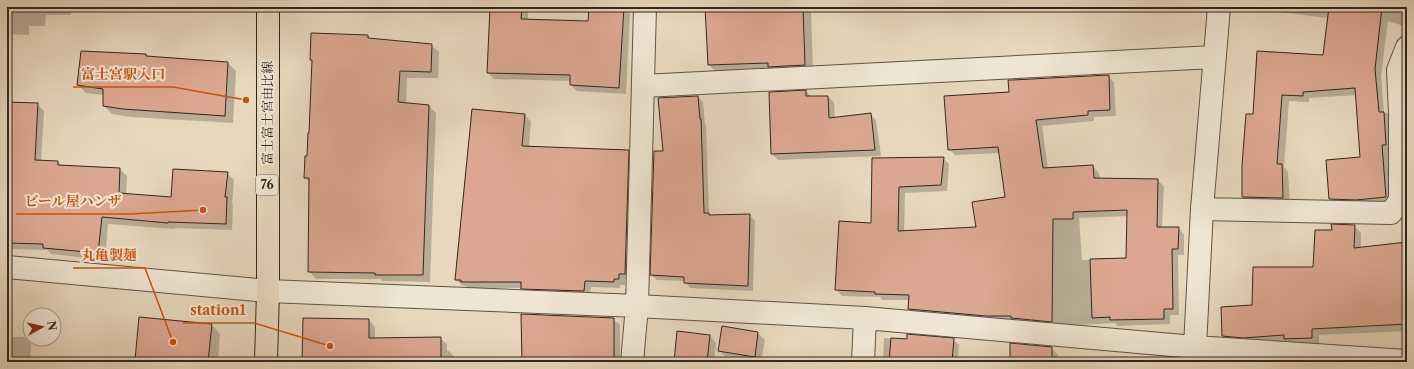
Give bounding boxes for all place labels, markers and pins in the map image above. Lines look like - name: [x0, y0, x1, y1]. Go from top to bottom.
- callout: 富士宮駅入口: [73, 61, 173, 87]
- callout: ビール屋ハンザ: [16, 188, 130, 214]
- callout: 丸亀製麺: [73, 242, 145, 268]
- callout: station1: [183, 297, 254, 323]

